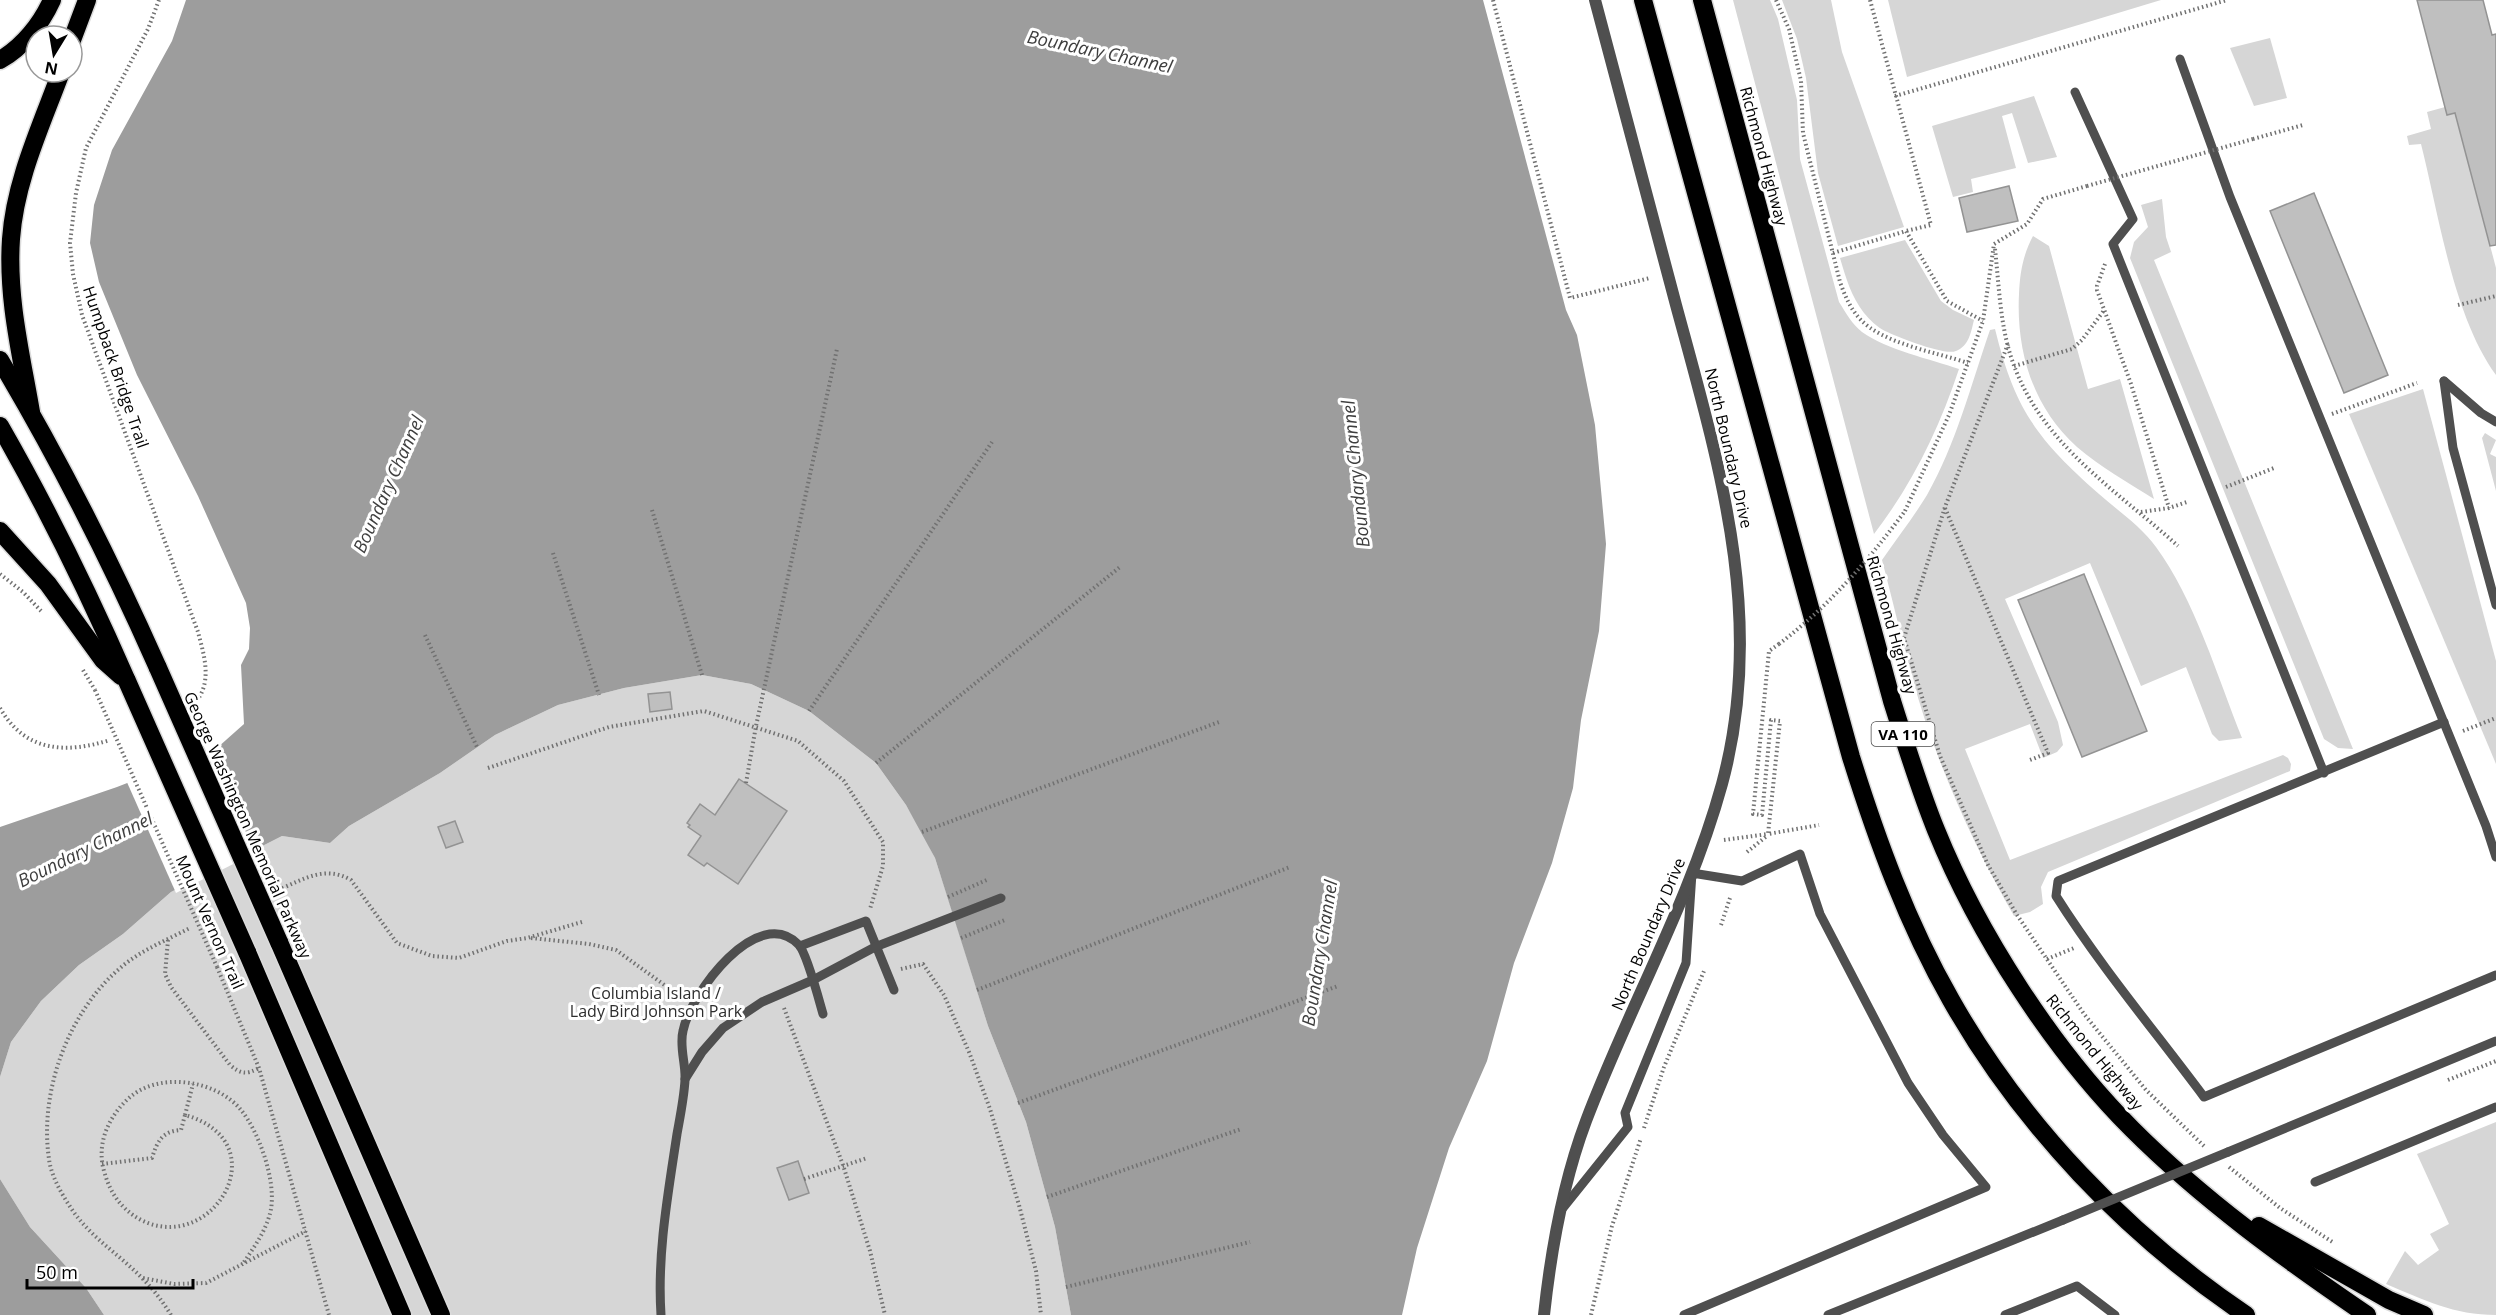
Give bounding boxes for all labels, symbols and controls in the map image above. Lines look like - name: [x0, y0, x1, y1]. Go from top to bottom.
- north arrow: [24, 24, 84, 84]
- water label: Boundary Channel: [1025, 24, 1175, 78]
- text: N: [43, 57, 60, 81]
- street label: Richmond Highway: [1735, 84, 1793, 229]
- street label: Humpback Bridge Trail: [78, 283, 154, 451]
- street label: North Boundary Drive: [1700, 366, 1758, 530]
- water label: Boundary Channel: [1335, 399, 1375, 549]
- water label: Boundary Channel: [347, 411, 429, 556]
- street label: Richmond Highway: [1862, 553, 1923, 698]
- street label: George Washington Memorial Parkway: [179, 688, 317, 963]
- road number: VA 110: [1872, 722, 1934, 746]
- water label: Boundary Channel: [13, 806, 157, 892]
- street label: Mount Vernon Trail: [171, 852, 249, 992]
- street label: North Boundary Drive: [1606, 854, 1690, 1014]
- water label: Boundary Channel: [1296, 878, 1342, 1028]
- park label: Columbia Island / Lady Bird Johnson Park: [570, 982, 743, 1022]
- street label: Richmond Highway: [2041, 989, 2149, 1115]
- scale bar: [27, 1252, 194, 1290]
- text: 50 m: [36, 1260, 78, 1284]

